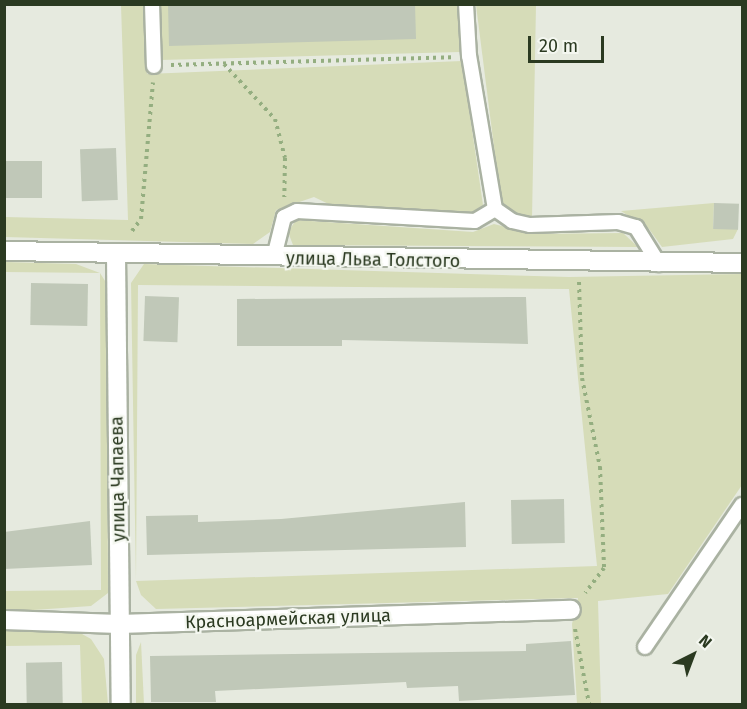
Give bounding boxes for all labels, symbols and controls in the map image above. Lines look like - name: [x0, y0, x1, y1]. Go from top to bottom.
- scale bar: [531, 24, 608, 62]
- text: 20 m: [539, 35, 578, 57]
- street label: улица Льва Толстого: [286, 248, 460, 272]
- street label: улица Чапаева: [106, 416, 130, 542]
- street label: Красноармейская улица: [185, 605, 391, 633]
- north arrow: [663, 625, 723, 685]
- text: N: [695, 631, 716, 652]

